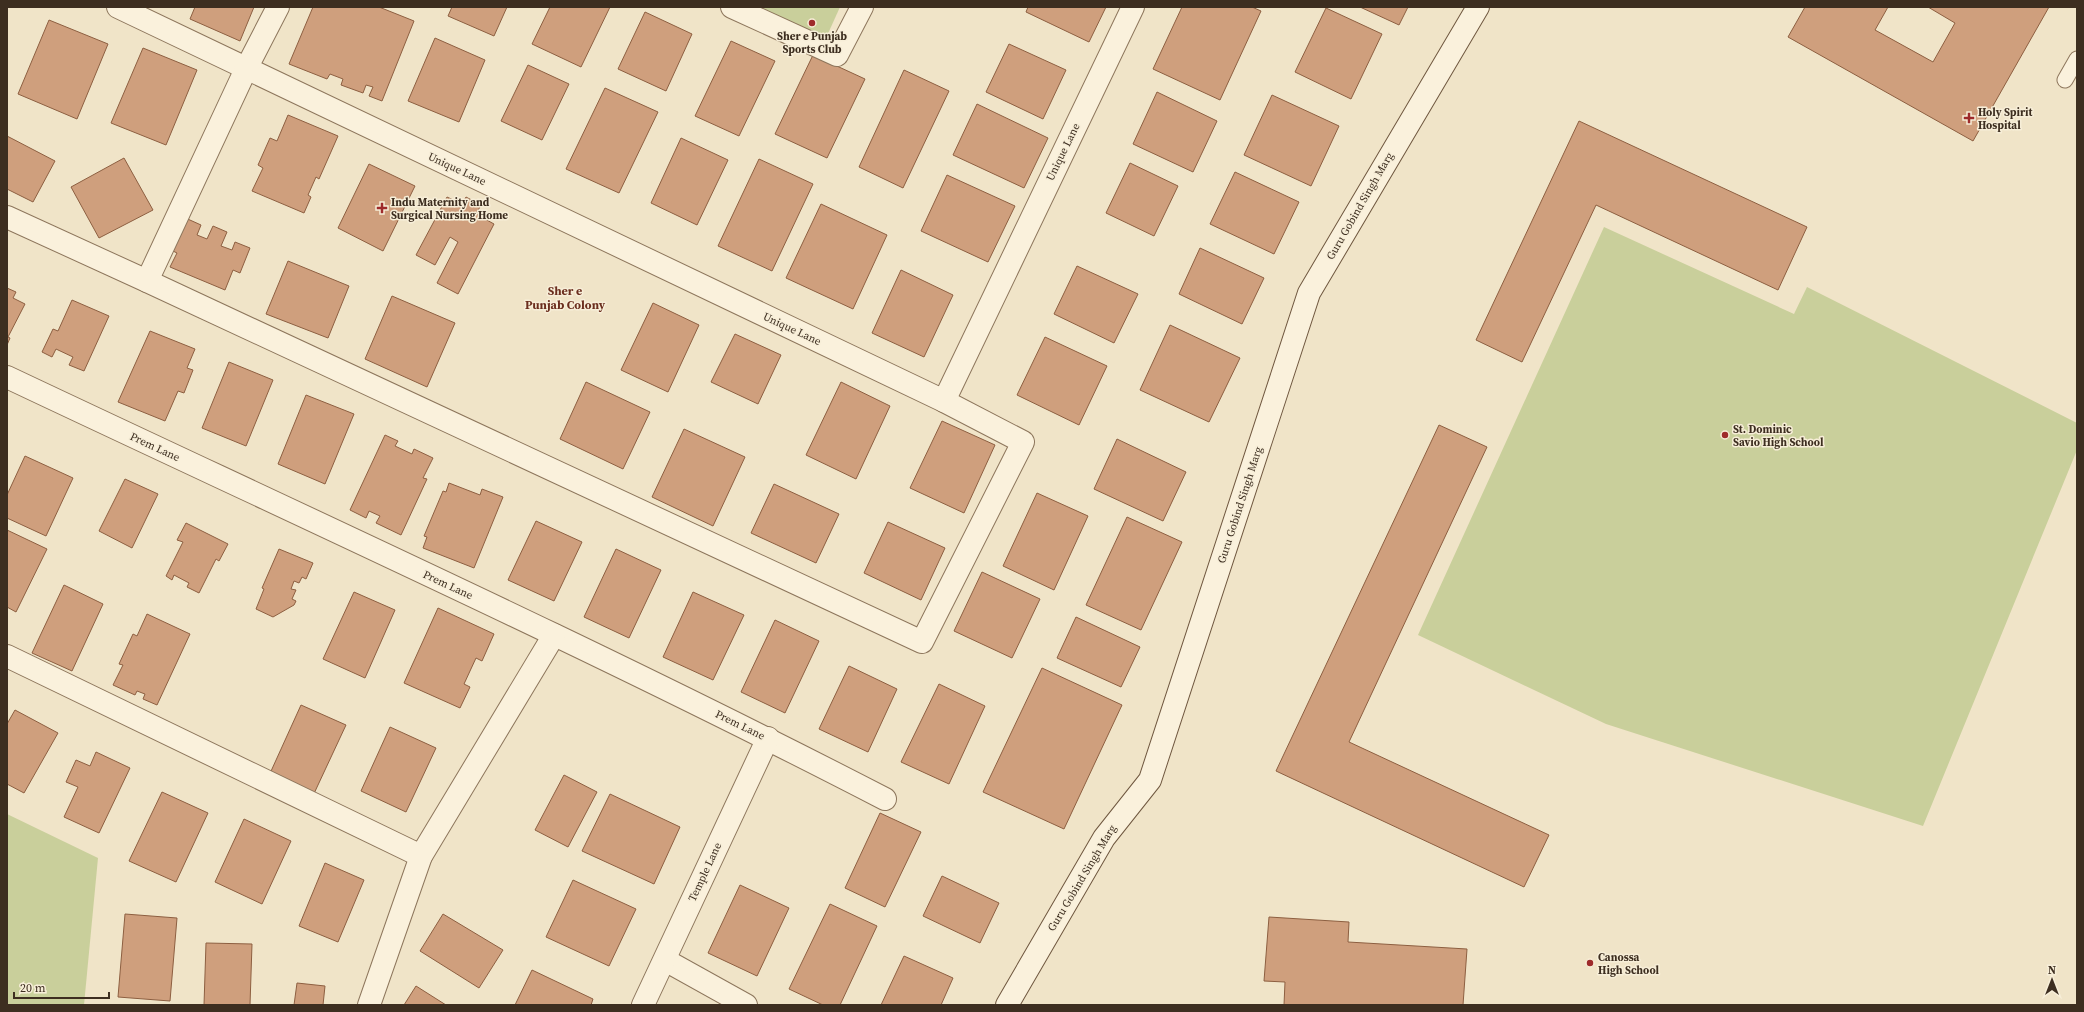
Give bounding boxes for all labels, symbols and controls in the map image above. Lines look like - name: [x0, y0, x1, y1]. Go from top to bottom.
- marker: Sher e Punjab Sports Club: [807, 18, 817, 28]
- place label: Sher e Punjab Sports Club: [777, 29, 847, 57]
- place label: Holy Spirit Hospital: [1978, 105, 2034, 133]
- marker: Holy Spirit Hospital: [1963, 112, 1975, 124]
- street label: Unique Lane: [1043, 120, 1084, 183]
- street label: Unique Lane: [425, 149, 489, 189]
- street label: Guru Gobind Singh Marg: [1323, 149, 1397, 263]
- place label: Indu Maternity and Surgical Nursing Home: [391, 195, 508, 223]
- marker: Indu Maternity and Surgical Nursing Home: [376, 202, 388, 214]
- district label: Sher e Punjab Colony: [525, 283, 606, 313]
- street label: Unique Lane: [760, 309, 824, 349]
- place label: St. Dominic Savio High School: [1733, 422, 1824, 450]
- street label: Prem Lane: [128, 429, 183, 465]
- marker: St. Dominic Savio High School: [1720, 430, 1730, 440]
- street label: Guru Gobind Singh Marg: [1214, 444, 1266, 565]
- street label: Prem Lane: [421, 567, 476, 603]
- street label: Prem Lane: [713, 707, 768, 744]
- street label: Guru Gobind Singh Marg: [1044, 822, 1120, 934]
- street label: Temple Lane: [685, 840, 725, 904]
- place label: Canossa High School: [1598, 950, 1660, 978]
- marker: Canossa High School: [1585, 958, 1595, 968]
- north arrow: [2032, 960, 2072, 1000]
- text: N: [2048, 963, 2056, 978]
- scale bar: [14, 974, 109, 1000]
- text: 20 m: [20, 980, 46, 996]

